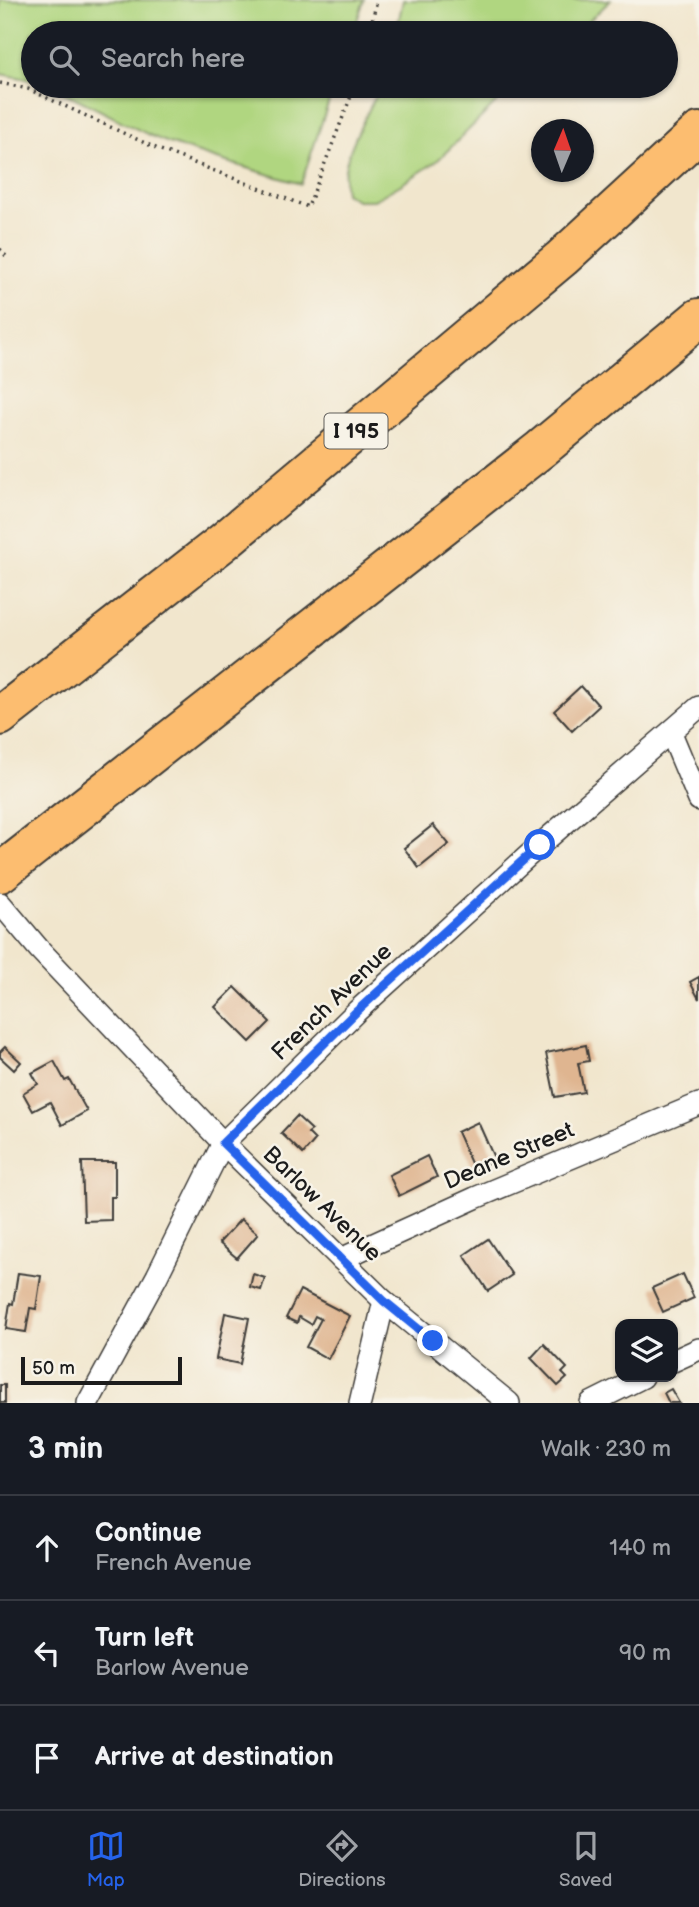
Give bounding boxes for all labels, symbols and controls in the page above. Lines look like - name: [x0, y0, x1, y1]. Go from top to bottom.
- search box: [21, 21, 678, 98]
- icon: search: [45, 41, 83, 79]
- text: Search here: [101, 44, 245, 75]
- north arrow: [531, 119, 594, 182]
- road number: I 195: [324, 414, 388, 448]
- route start: [524, 829, 555, 860]
- street label: French Avenue: [266, 938, 398, 1066]
- street label: Deane Street: [440, 1116, 578, 1196]
- street label: Barlow Avenue: [257, 1141, 387, 1267]
- map controls: [615, 1319, 678, 1382]
- button: layers: [615, 1319, 678, 1382]
- route end: [417, 1325, 448, 1356]
- scale bar: [21, 1354, 182, 1386]
- text: 50 m: [32, 1357, 75, 1380]
- text: 3 min: [28, 1431, 103, 1467]
- text: Walk · 230 m: [541, 1435, 671, 1463]
- text: Continue: [95, 1518, 202, 1549]
- icon: ahead: [28, 1529, 66, 1567]
- text: 140 m: [609, 1534, 671, 1562]
- text: French Avenue: [95, 1549, 252, 1577]
- text: Turn left: [95, 1623, 194, 1654]
- icon: left: [28, 1634, 66, 1672]
- text: 90 m: [619, 1639, 671, 1667]
- text: Barlow Avenue: [95, 1654, 249, 1682]
- icon: arrive: [28, 1739, 66, 1777]
- text: Arrive at destination: [95, 1742, 334, 1773]
- tab: Map: [87, 1827, 125, 1892]
- tab: Directions: [298, 1827, 386, 1892]
- tab: Saved: [559, 1827, 612, 1892]

